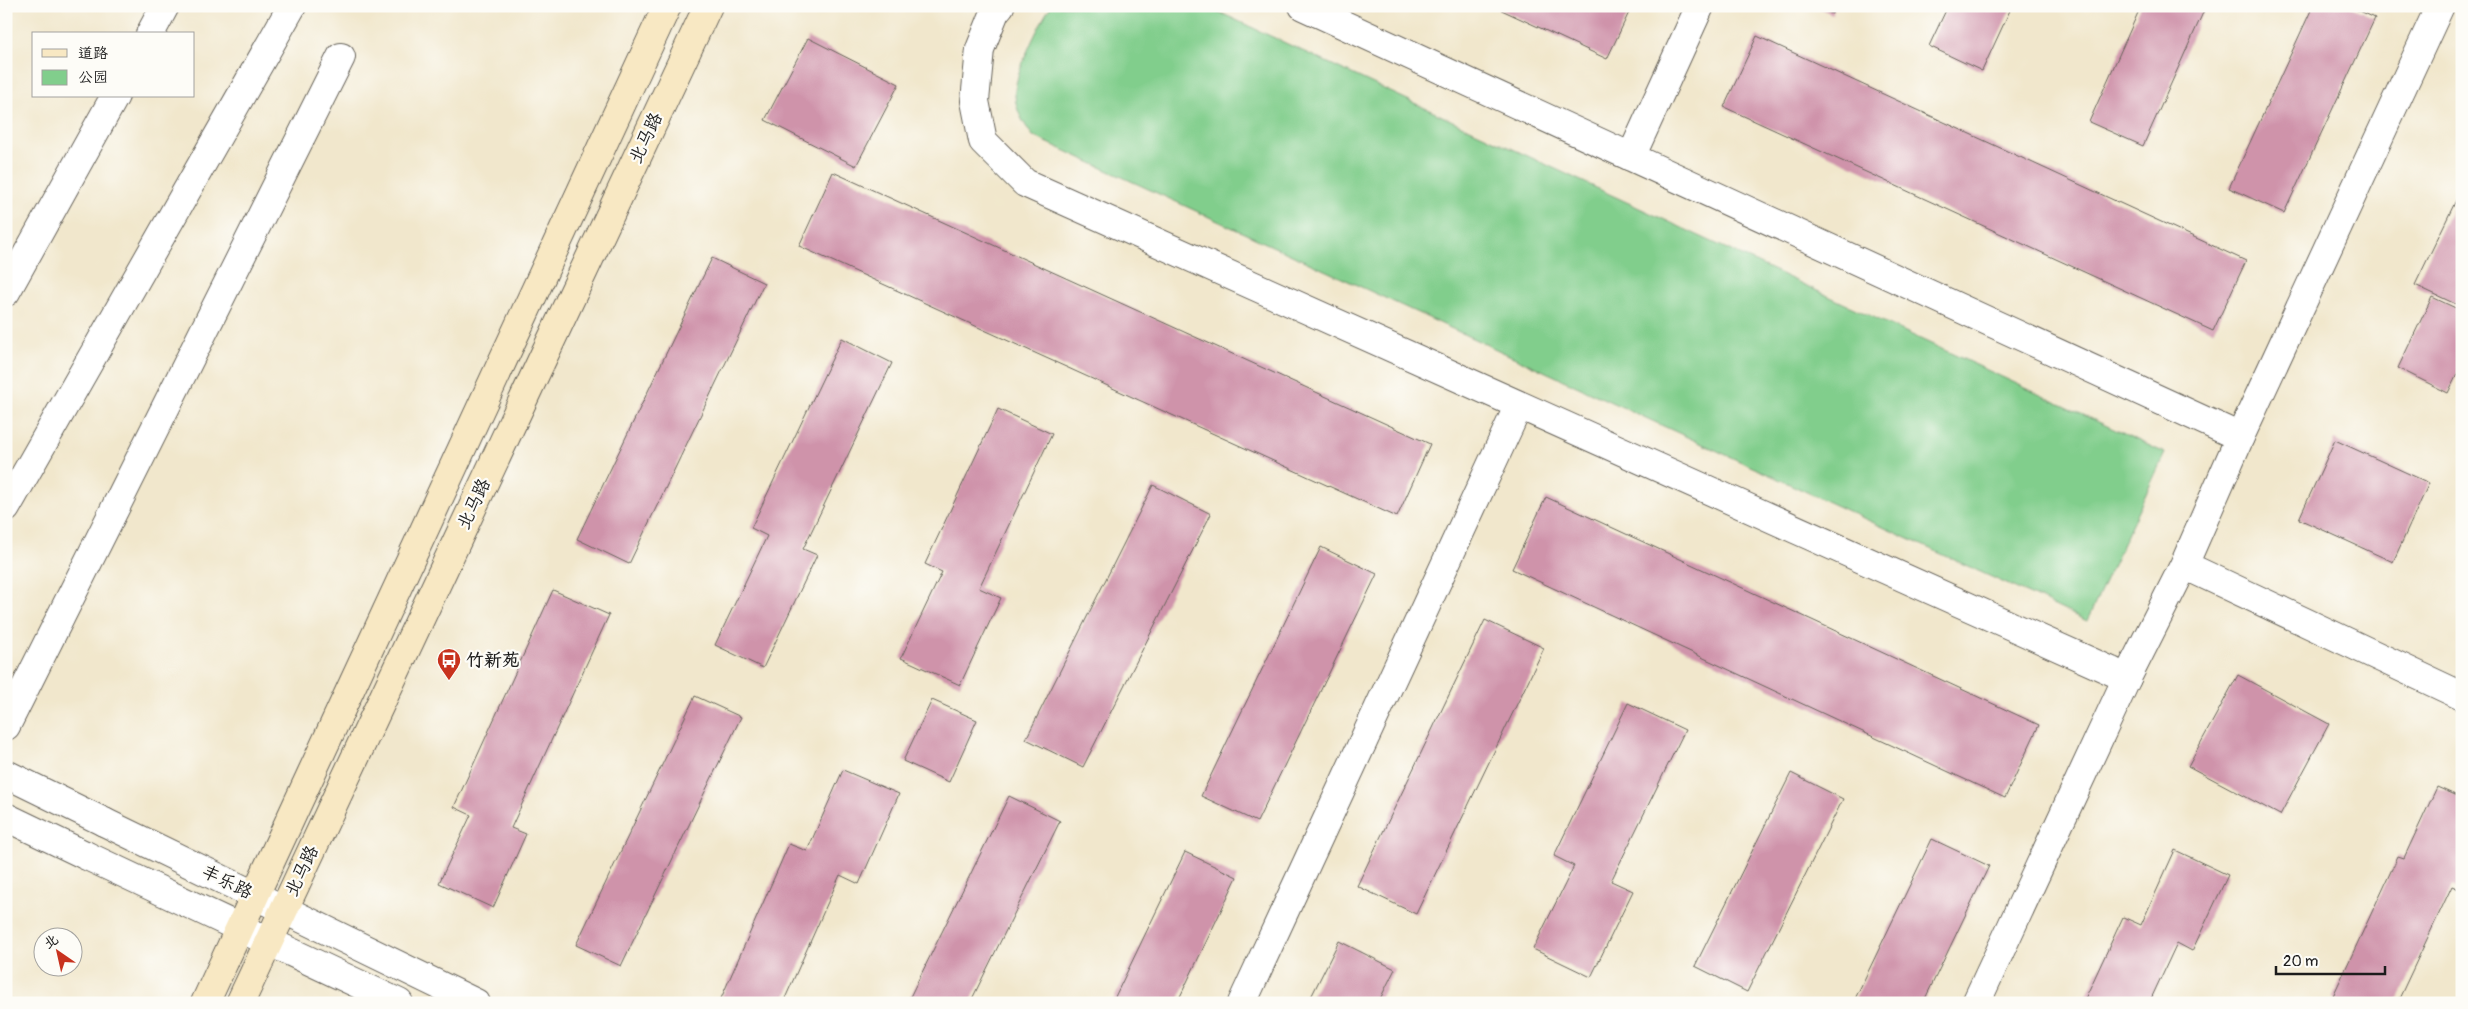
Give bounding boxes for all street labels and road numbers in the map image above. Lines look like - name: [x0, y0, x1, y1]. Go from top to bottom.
- street label: 北马路: [624, 109, 668, 167]
- street label: 北马路: [452, 475, 496, 533]
- street label: 北马路: [280, 842, 324, 900]
- street label: 丰乐路: [198, 860, 256, 904]

